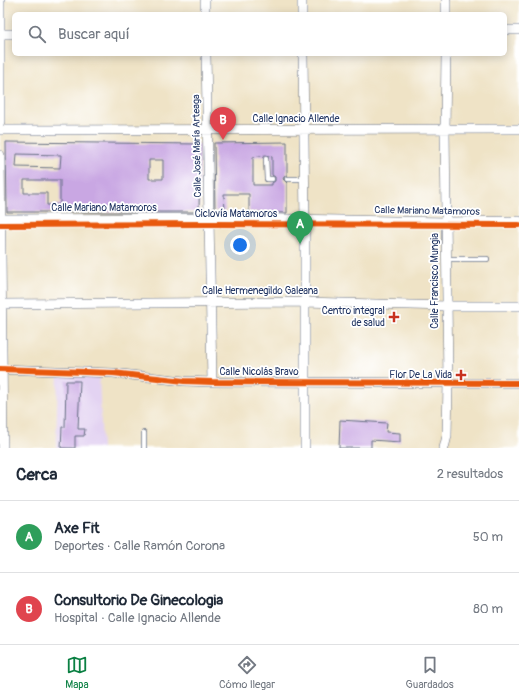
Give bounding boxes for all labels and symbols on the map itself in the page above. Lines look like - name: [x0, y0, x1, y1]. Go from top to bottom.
- street label: Calle José María Arteaga: [190, 94, 204, 198]
- pin: B: [210, 107, 236, 140]
- street label: Calle Ignacio Allende: [253, 113, 339, 125]
- street label: Calle Mariano Matamoros: [51, 202, 157, 214]
- street label: Calle Mariano Matamoros: [374, 204, 480, 218]
- street label: Ciclovía Matamoros: [195, 208, 278, 220]
- pin: A: [287, 211, 313, 244]
- street label: Calle Francisco Mungia: [429, 233, 441, 329]
- your location: [230, 235, 250, 255]
- street label: Calle Hermenegildo Galeana: [202, 285, 318, 297]
- place label: Centro integral de salud: [322, 305, 385, 329]
- marker: Centro integral de salud: [388, 311, 400, 323]
- street label: Calle Nicolás Bravo: [219, 366, 299, 378]
- place label: Flor De La Vida: [389, 369, 452, 381]
- marker: Flor De La Vida: [455, 369, 467, 381]

